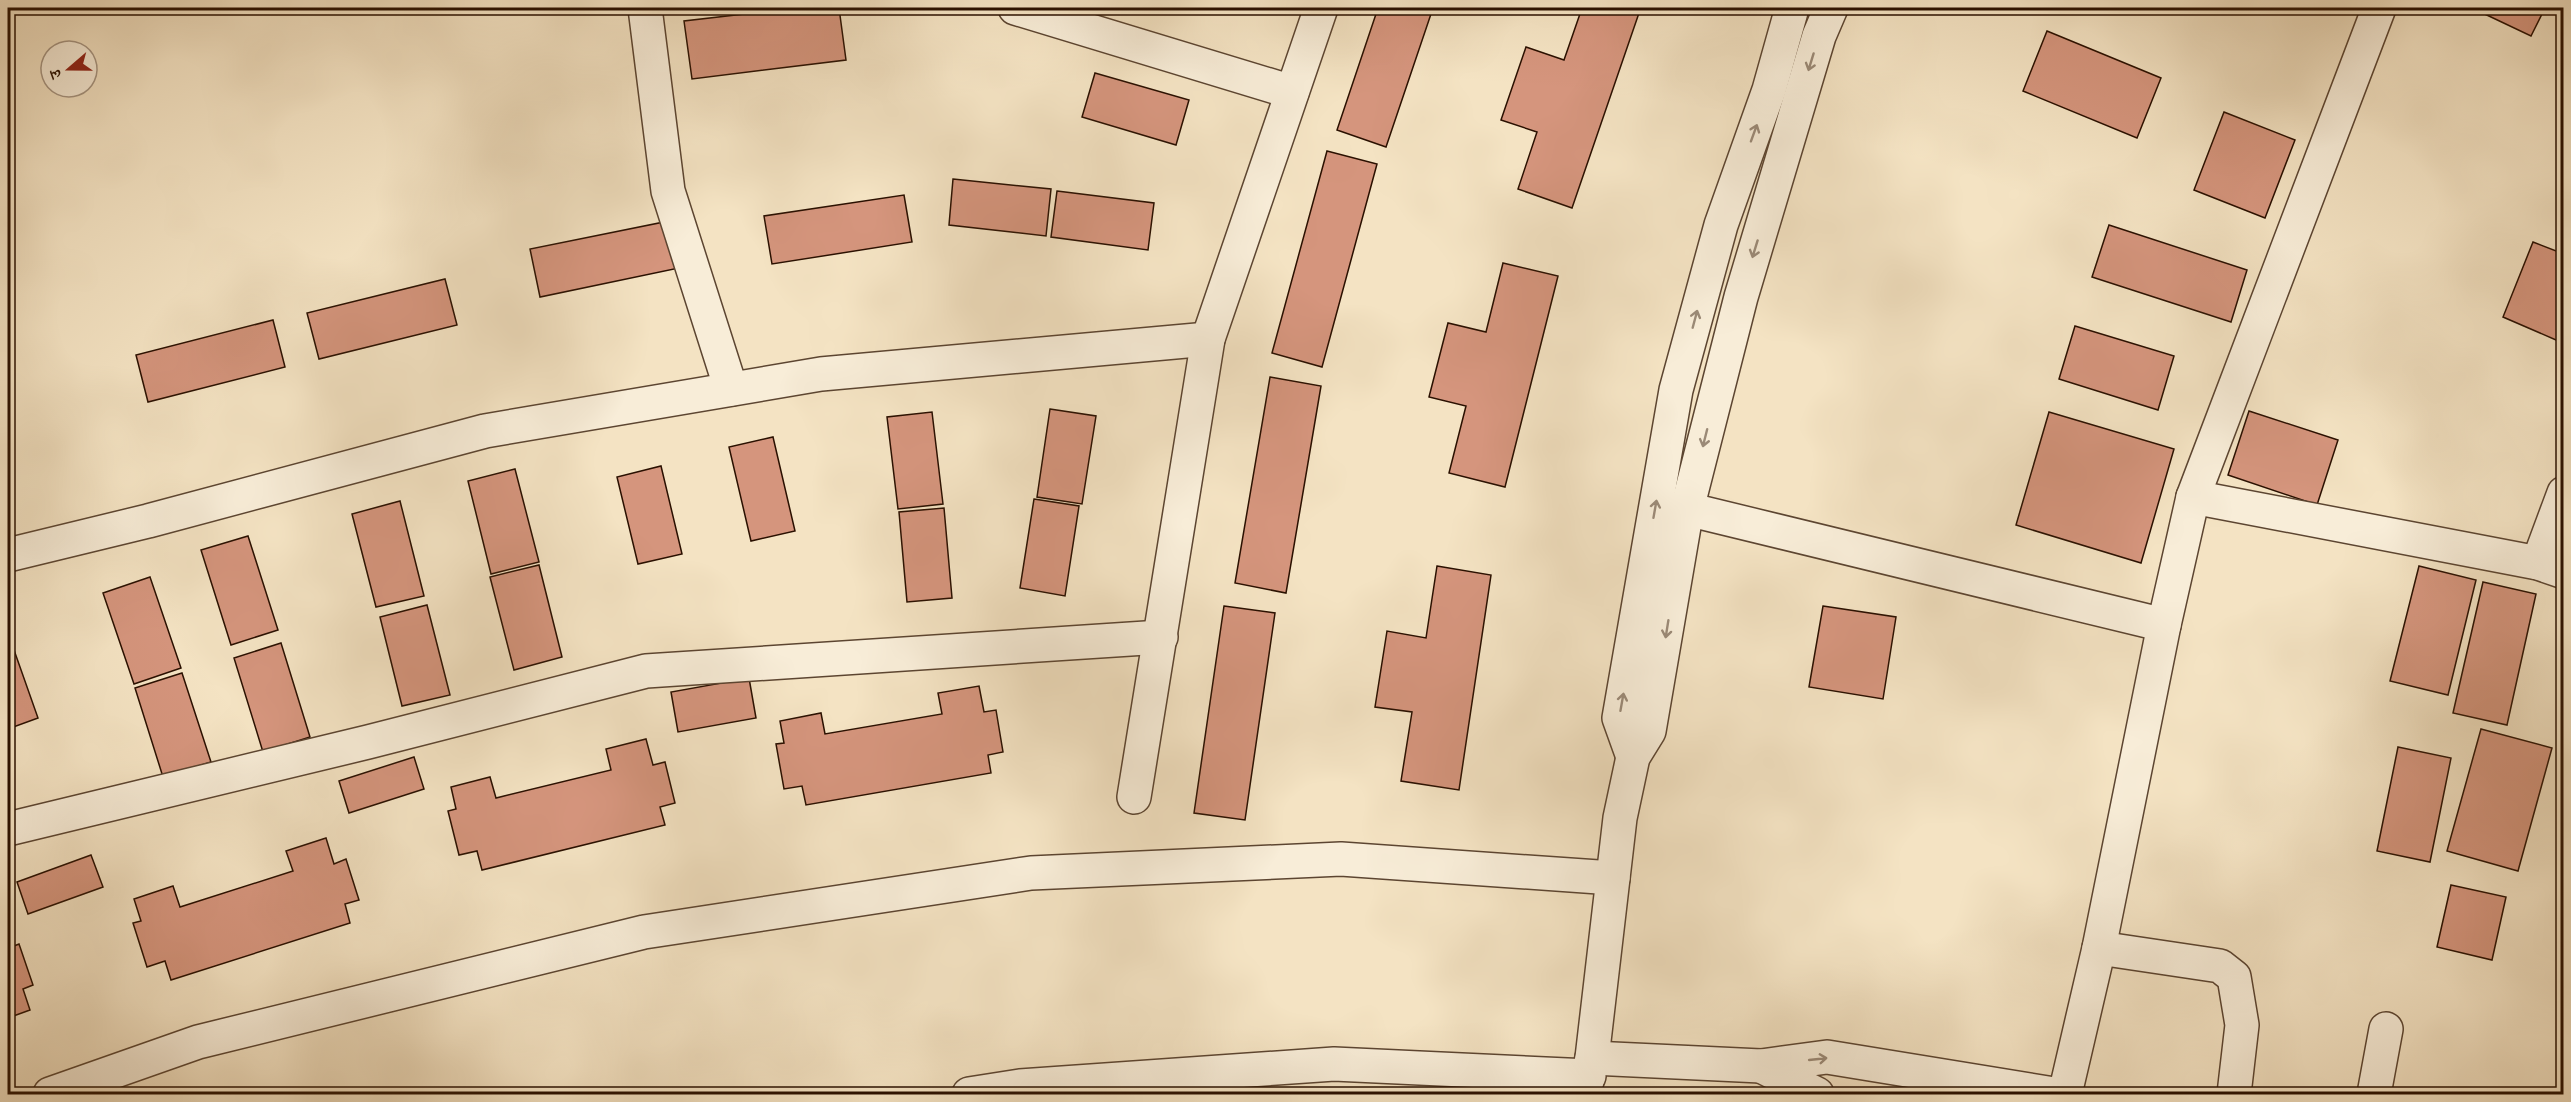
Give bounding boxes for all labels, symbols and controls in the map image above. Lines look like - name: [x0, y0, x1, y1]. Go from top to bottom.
- north arrow: [39, 39, 99, 99]
- one-way arrow: [1805, 52, 1816, 71]
- text: उ: [44, 65, 66, 82]
- one-way arrow: [1749, 124, 1760, 143]
- one-way arrow: [1749, 239, 1760, 258]
- one-way arrow: [1690, 310, 1701, 329]
- one-way arrow: [1698, 428, 1710, 447]
- one-way arrow: [1650, 500, 1661, 520]
- one-way arrow: [1661, 618, 1672, 638]
- one-way arrow: [1616, 692, 1627, 712]
- one-way arrow: [1808, 1053, 1828, 1064]

